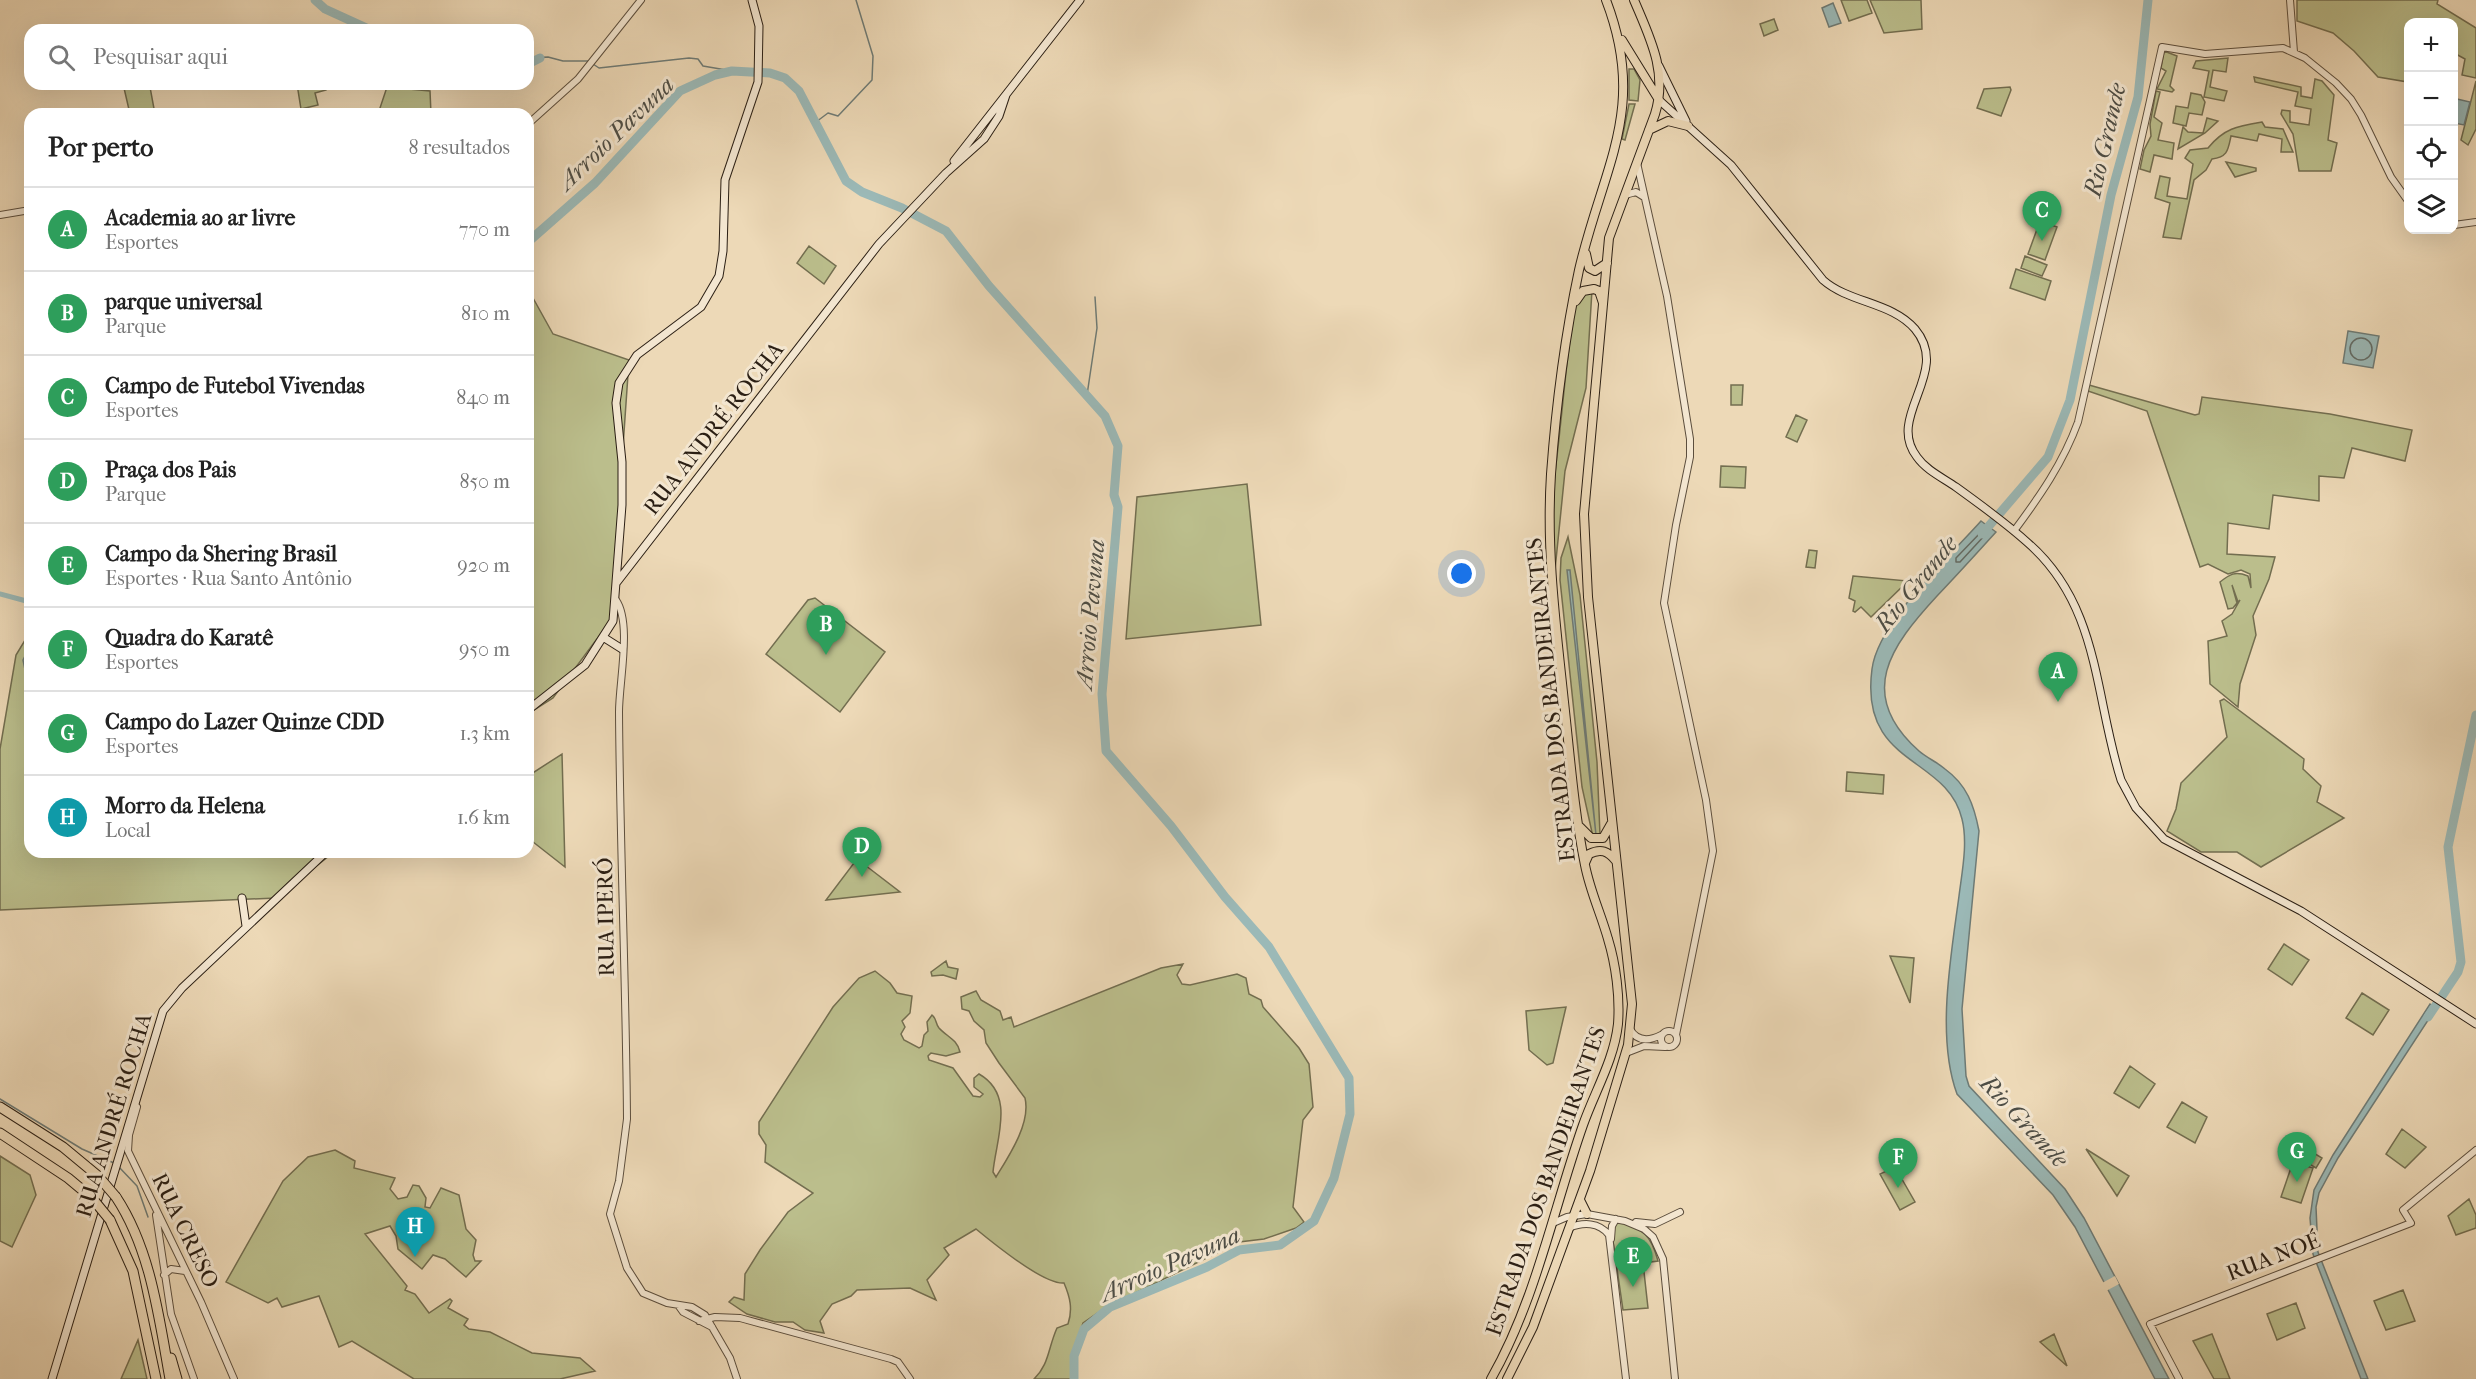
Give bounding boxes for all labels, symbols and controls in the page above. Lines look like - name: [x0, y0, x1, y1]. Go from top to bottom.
- map controls: [2404, 18, 2458, 234]
- button: +: [2404, 18, 2458, 72]
- search box: [24, 24, 534, 90]
- icon: search: [45, 41, 78, 74]
- text: Pesquisar aqui: [93, 44, 228, 70]
- water label: Arroio Pavuna: [550, 71, 680, 197]
- button: −: [2404, 72, 2458, 126]
- water label: Rio Grande: [2078, 79, 2132, 201]
- button: locate: [2404, 126, 2458, 180]
- text: Por perto: [48, 132, 153, 163]
- text: 8 resultados: [408, 136, 510, 159]
- button: layers: [2404, 180, 2458, 234]
- pin: C: [2022, 192, 2062, 241]
- text: Academia ao ar livre: [105, 205, 295, 231]
- text: A: [61, 218, 74, 241]
- text: 770 m: [459, 218, 510, 241]
- text: Esportes: [105, 231, 178, 254]
- text: parque universal: [105, 289, 262, 315]
- text: B: [61, 302, 74, 325]
- text: 810 m: [461, 302, 510, 325]
- text: Parque: [105, 315, 166, 338]
- street label: RUA ANDRÉ ROCHA: [637, 336, 790, 520]
- text: Campo de Futebol Vivendas: [105, 373, 365, 399]
- text: C: [61, 386, 74, 409]
- text: 840 m: [456, 386, 510, 409]
- text: Esportes: [105, 399, 178, 422]
- text: Praça dos Pais: [105, 457, 236, 483]
- text: D: [60, 470, 75, 493]
- text: 850 m: [459, 470, 510, 493]
- text: Parque: [105, 483, 166, 506]
- water label: Rio Grande: [1867, 529, 1964, 639]
- street label: ESTRADA DOS BANDEIRANTES: [1521, 537, 1581, 863]
- water label: Arroio Pavuna: [1069, 538, 1110, 693]
- text: Campo da Shering Brasil: [105, 541, 337, 567]
- text: E: [61, 554, 74, 577]
- text: 920 m: [457, 554, 510, 577]
- your location: [1447, 559, 1476, 588]
- text: Esportes · Rua Santo Antônio: [105, 567, 352, 590]
- pin: B: [806, 606, 846, 655]
- text: Quadra do Karatê: [105, 625, 273, 651]
- text: F: [62, 638, 73, 661]
- text: 950 m: [459, 638, 510, 661]
- text: Esportes: [105, 651, 178, 674]
- pin: A: [2038, 652, 2078, 702]
- text: Campo do Lazer Quinze CDD: [105, 709, 384, 735]
- text: G: [60, 722, 75, 745]
- text: 1.3 km: [460, 722, 510, 745]
- text: Esportes: [105, 735, 178, 758]
- text: Morro da Helena: [105, 793, 265, 819]
- text: H: [60, 806, 75, 829]
- text: 1.6 km: [457, 806, 510, 829]
- text: Local: [105, 819, 151, 842]
- pin: D: [842, 828, 882, 877]
- street label: RUA IPERÓ: [590, 857, 620, 977]
- street label: RUA ANDRÉ ROCHA: [70, 1009, 158, 1220]
- street label: ESTRADA DOS BANDEIRANTES: [1481, 1023, 1611, 1340]
- water label: Rio Grande: [1973, 1068, 2075, 1174]
- pin: G: [2278, 1132, 2316, 1182]
- pin: F: [1878, 1138, 1918, 1188]
- street label: RUA CRESO: [146, 1169, 224, 1292]
- pin: H: [396, 1208, 434, 1257]
- water label: Arroio Pavuna: [1093, 1221, 1244, 1309]
- street label: RUA NOÉ: [2222, 1226, 2324, 1287]
- pin: E: [1614, 1238, 1652, 1287]

